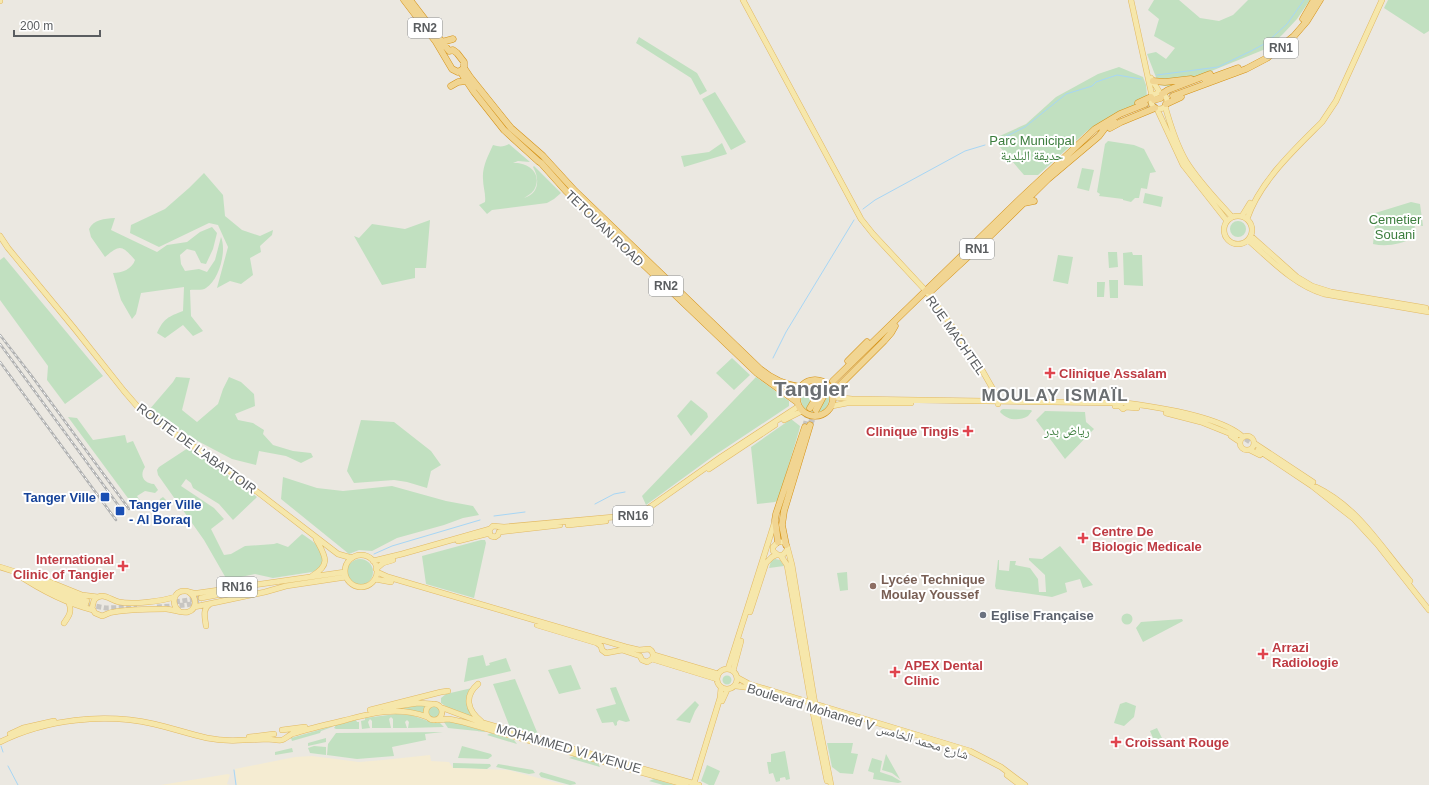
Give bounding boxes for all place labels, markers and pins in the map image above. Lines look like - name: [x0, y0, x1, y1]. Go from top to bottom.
- place label: Clinique Assalam: [1059, 366, 1167, 381]
- marker: Clinique Assalam: [1044, 367, 1056, 379]
- place label: Clinique Tingis: [866, 424, 959, 439]
- marker: Clinique Tingis: [962, 425, 974, 437]
- place label: Tanger Ville: [24, 490, 96, 505]
- marker: Tanger Ville: [99, 491, 111, 503]
- place label: Tanger Ville - Al Boraq: [129, 497, 202, 527]
- marker: Tanger Ville - Al Boraq: [114, 505, 126, 517]
- place label: Centre De Biologic Medicale: [1092, 524, 1202, 554]
- marker: Centre De Biologic Medicale: [1077, 532, 1089, 544]
- place label: International Clinic of Tangier: [13, 552, 114, 582]
- marker: International Clinic of Tangier: [117, 560, 129, 572]
- place label: Lycée Technique Moulay Youssef: [881, 572, 985, 602]
- marker: Lycée Technique Moulay Youssef: [868, 581, 878, 591]
- place label: Eglise Française: [991, 608, 1094, 623]
- marker: Eglise Française: [978, 610, 988, 620]
- place label: Arrazi Radiologie: [1272, 640, 1338, 670]
- marker: Arrazi Radiologie: [1257, 648, 1269, 660]
- place label: APEX Dental Clinic: [904, 658, 983, 688]
- marker: APEX Dental Clinic: [889, 666, 901, 678]
- place label: Croissant Rouge: [1125, 735, 1229, 750]
- marker: Croissant Rouge: [1110, 736, 1122, 748]

